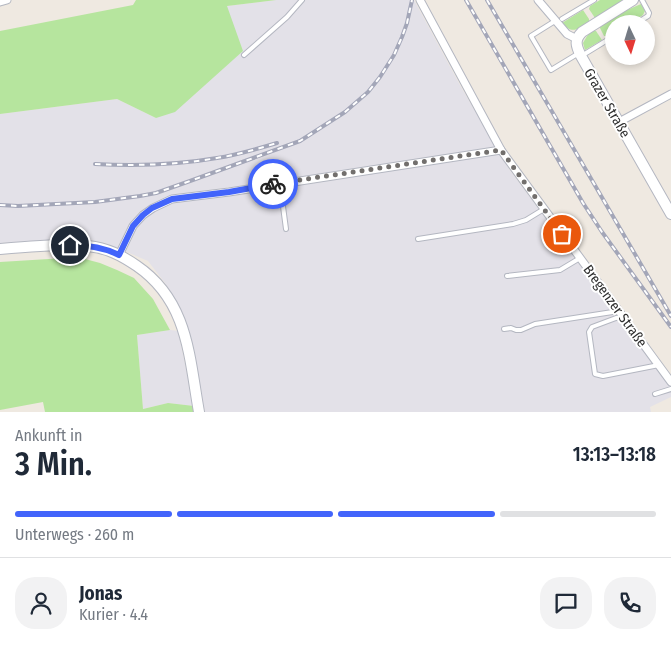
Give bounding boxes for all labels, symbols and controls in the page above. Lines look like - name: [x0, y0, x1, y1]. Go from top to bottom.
- north arrow: [605, 15, 655, 65]
- map controls: [605, 15, 655, 65]
- street label: Grazer Straße: [580, 65, 634, 141]
- courier: [248, 159, 298, 209]
- icon: bike: [259, 170, 287, 198]
- pin: [541, 213, 583, 255]
- icon: bag: [548, 220, 576, 248]
- pin: [49, 224, 91, 266]
- icon: home: [56, 231, 84, 259]
- street label: Bregenzer Straße: [579, 262, 651, 350]
- text: Ankunft in: [15, 426, 82, 445]
- text: 13:13–13:18: [573, 443, 656, 466]
- text: 3 Min.: [15, 445, 92, 483]
- text: Unterwegs · 260 m: [15, 525, 134, 544]
- button: person: [15, 577, 67, 629]
- button: chat: [540, 577, 592, 629]
- button: phone: [604, 577, 656, 629]
- text: Jonas: [79, 582, 122, 605]
- text: Kurier · 4.4: [79, 605, 148, 624]

